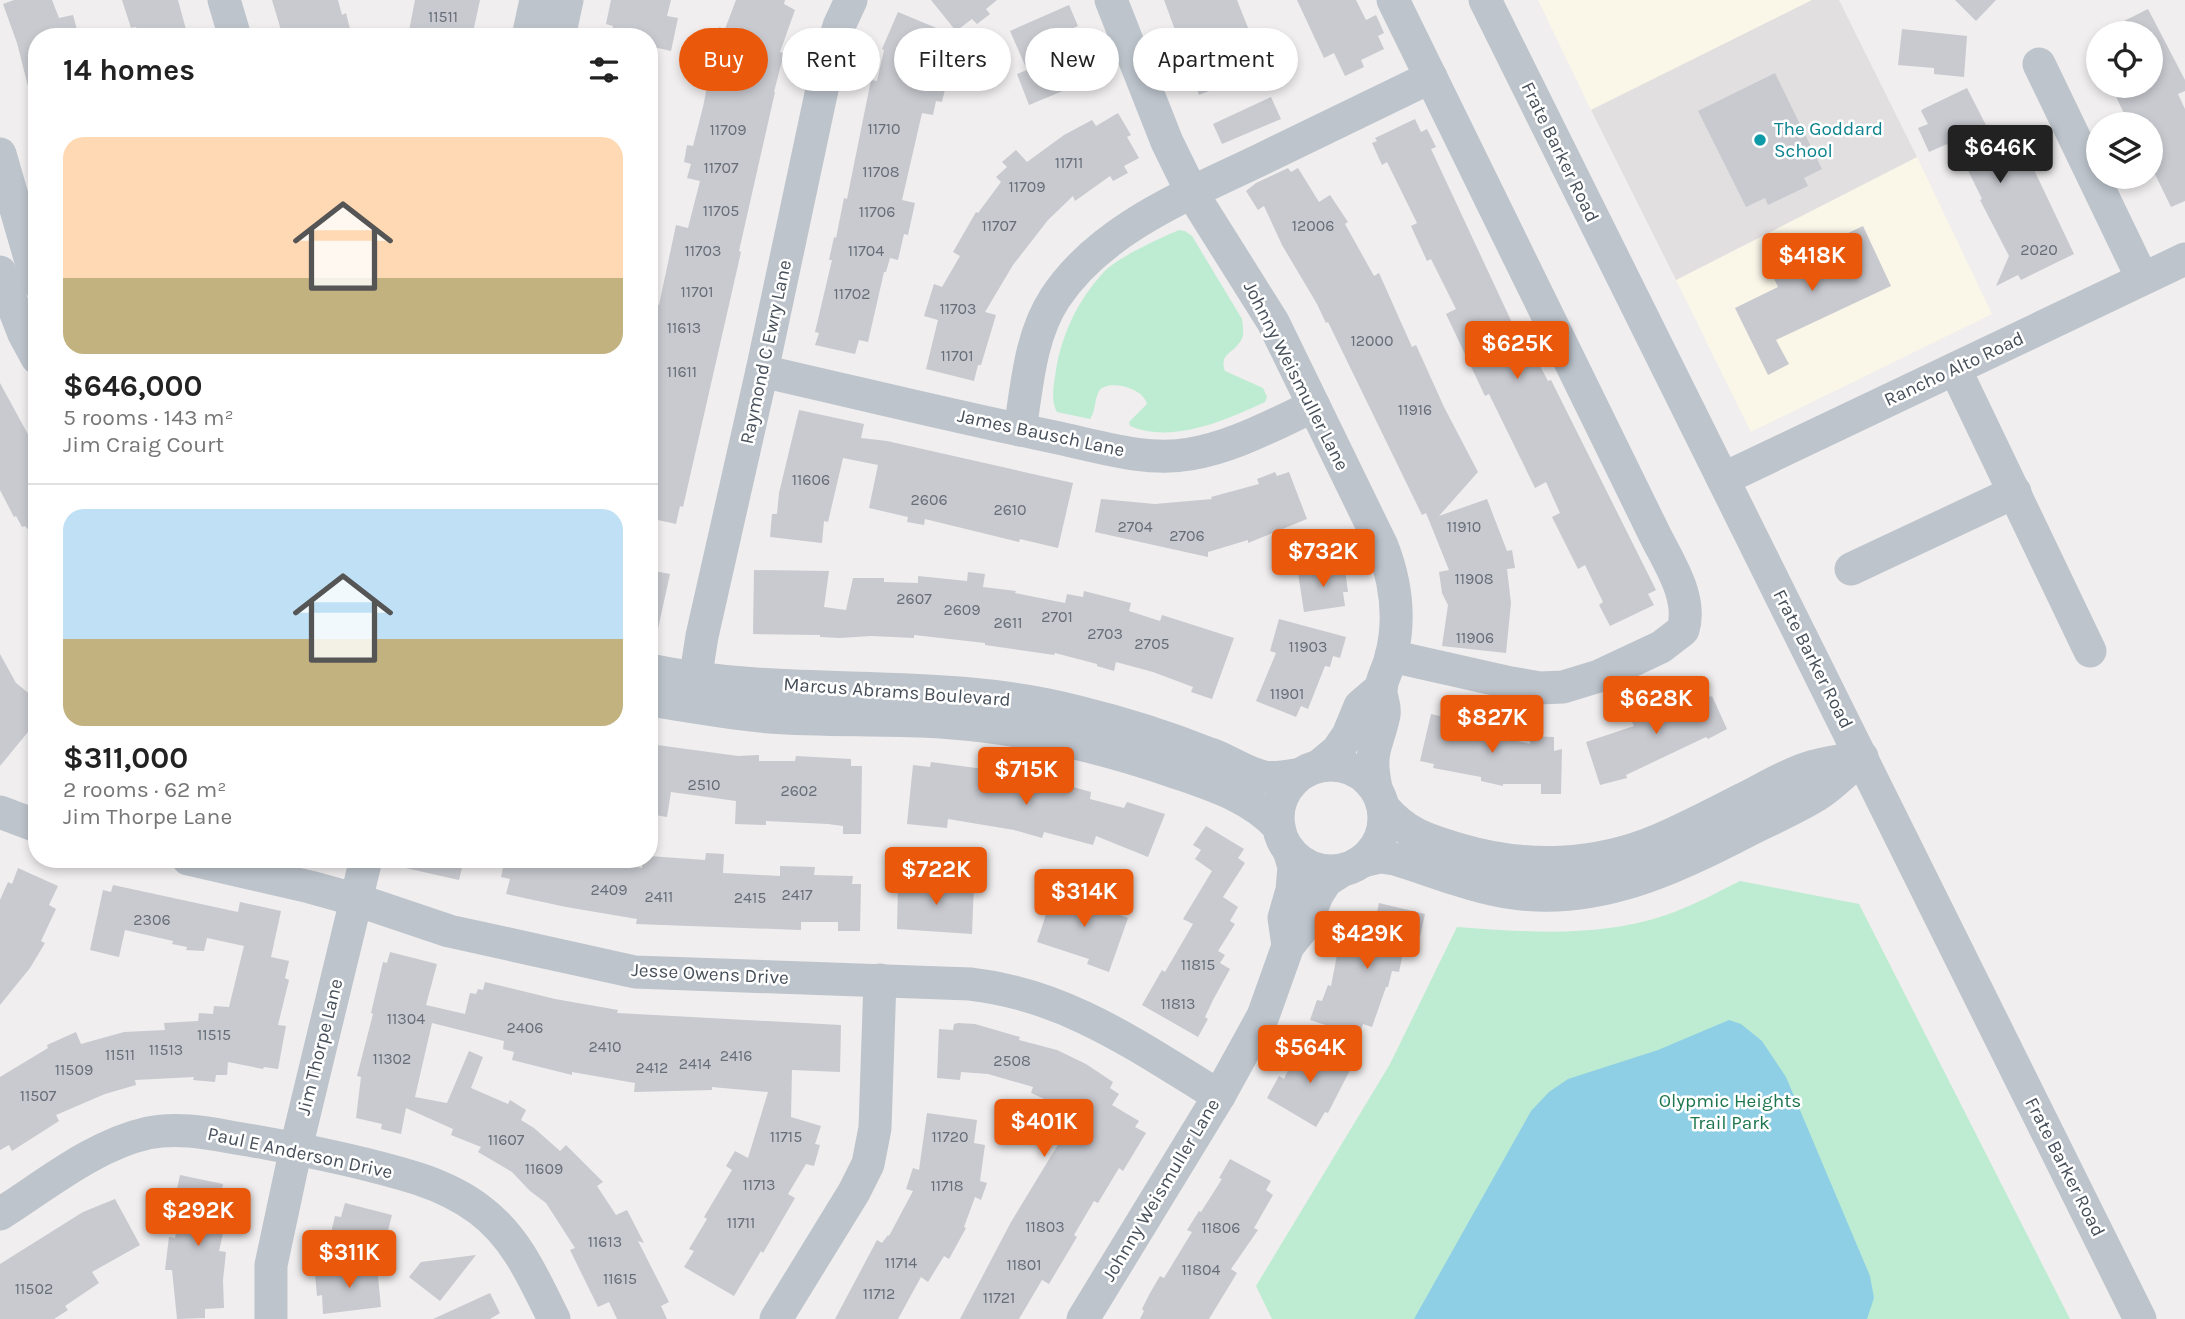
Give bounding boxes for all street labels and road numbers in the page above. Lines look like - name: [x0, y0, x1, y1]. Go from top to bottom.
- street label: Frate Barker Road: [1516, 78, 1604, 226]
- street label: Raymond C Ewry Lane: [736, 258, 796, 446]
- street label: Johnny Weismuller Lane: [1239, 278, 1353, 474]
- street label: Rancho Alto Road: [1881, 327, 2027, 411]
- street label: James Bausch Lane: [955, 405, 1127, 461]
- street label: Frate Barker Road: [1768, 586, 1858, 732]
- street label: Marcus Abrams Boulevard: [783, 673, 1011, 711]
- street label: Jesse Owens Drive: [631, 959, 789, 989]
- street label: Jim Thorpe Lane: [292, 977, 348, 1117]
- street label: Frate Barker Road: [2020, 1094, 2110, 1240]
- street label: Johnny Weismuller Lane: [1098, 1095, 1224, 1285]
- street label: Paul E Anderson Drive: [206, 1123, 394, 1183]

